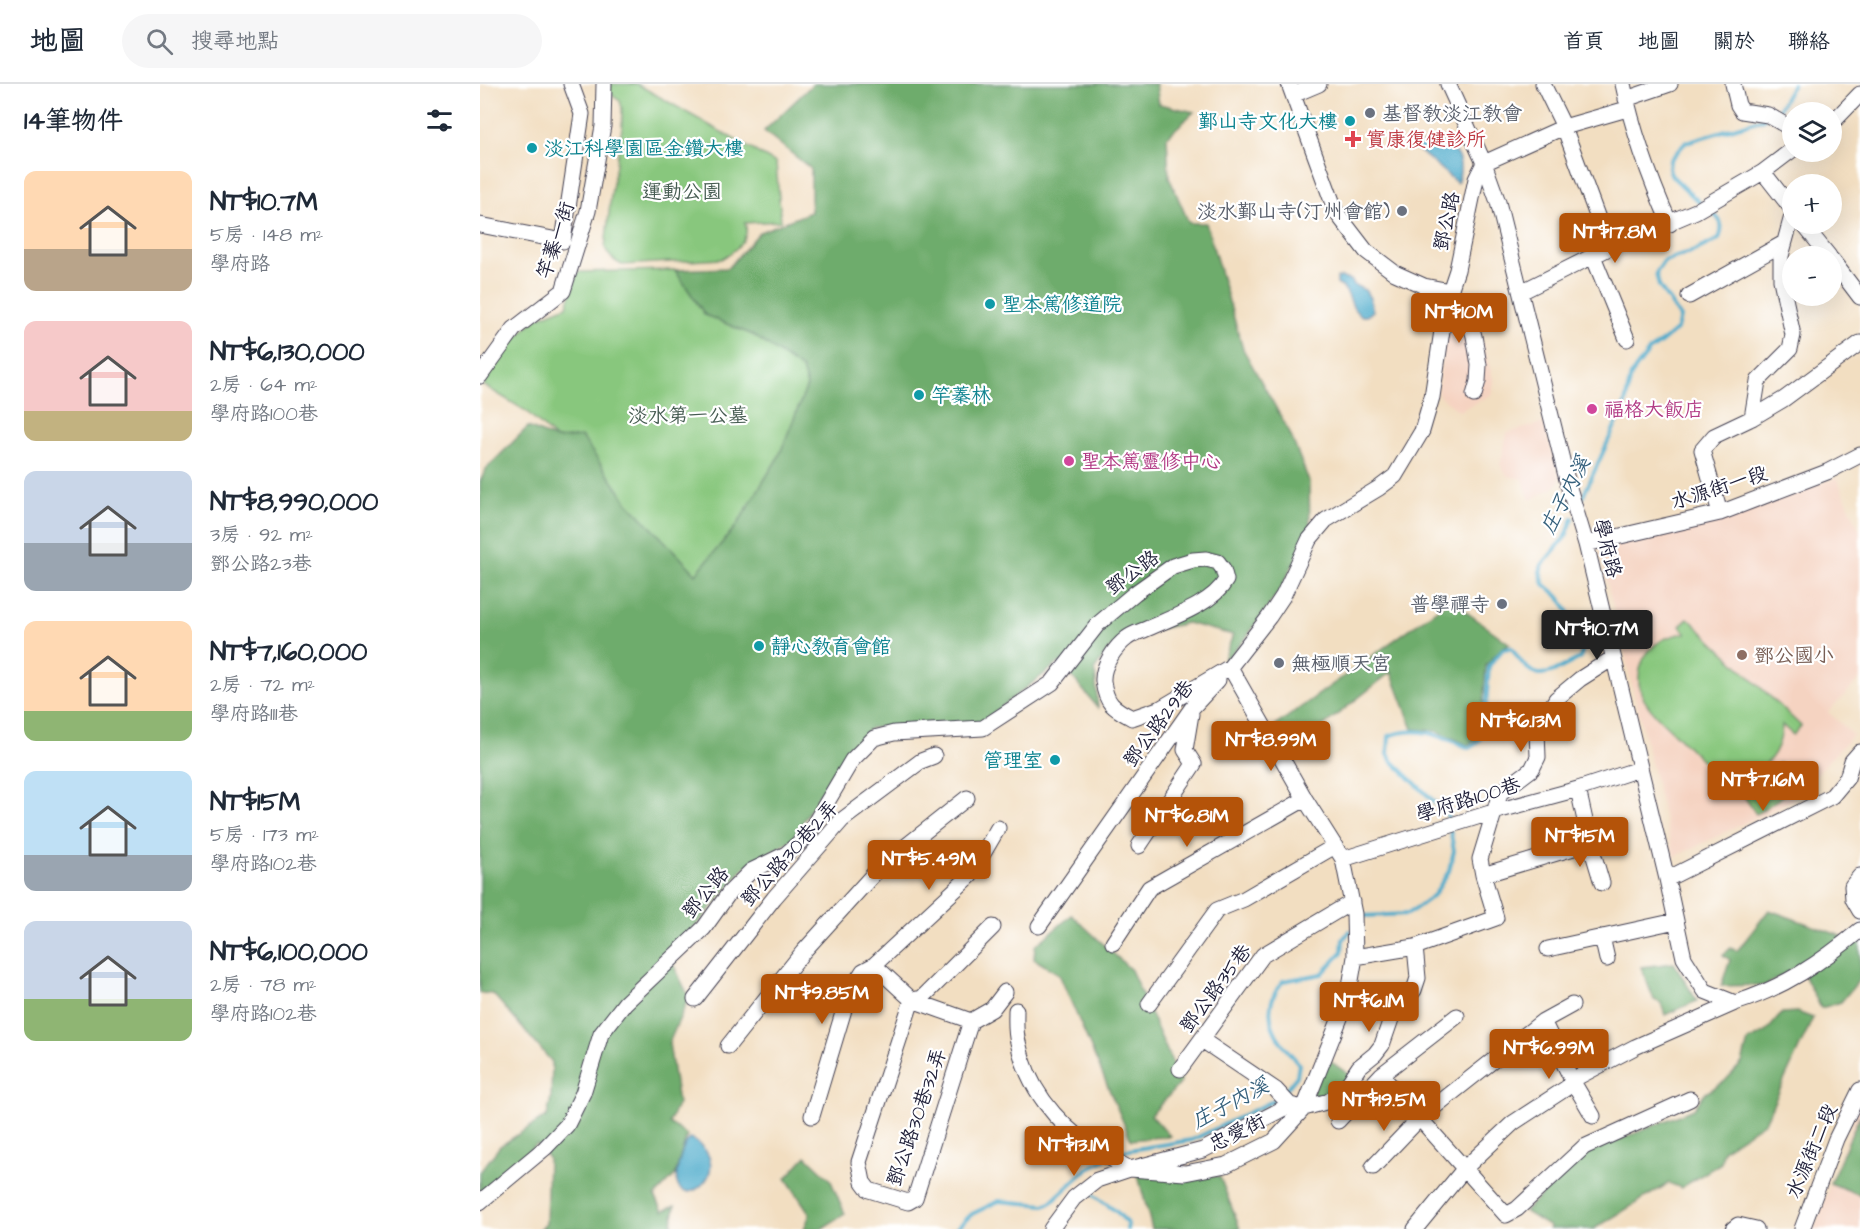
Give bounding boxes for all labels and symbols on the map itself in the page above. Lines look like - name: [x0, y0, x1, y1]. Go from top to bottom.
- place label: 基督教淡江教會: [1382, 100, 1523, 128]
- marker: 基督教淡江教會: [1363, 106, 1377, 120]
- place label: 鄞山寺文化大樓: [1198, 108, 1338, 136]
- marker: 鄞山寺文化大樓: [1343, 114, 1357, 128]
- place label: 實康復健診所: [1366, 126, 1486, 154]
- marker: 實康復健診所: [1344, 130, 1362, 148]
- place label: 淡江科學園區金鑽大樓: [544, 135, 744, 163]
- marker: 淡江科學園區金鑽大樓: [525, 141, 539, 155]
- park label: 運動公園: [642, 178, 722, 206]
- street label: 鄧公路: [1427, 188, 1467, 253]
- street label: 竿蓁一街: [530, 198, 582, 283]
- place label: 淡水鄞山寺(汀州會館): [1197, 198, 1390, 226]
- marker: 淡水鄞山寺(汀州會館): [1395, 204, 1409, 218]
- pin: NT$17.8M: [1553, 213, 1677, 264]
- place label: 聖本篤修道院: [1002, 291, 1122, 319]
- pin: NT$10M: [1410, 293, 1508, 344]
- marker: 聖本篤修道院: [983, 297, 997, 311]
- place label: 竿蓁林: [931, 382, 991, 410]
- marker: 竿蓁林: [912, 388, 926, 402]
- place label: 福格大飯店: [1604, 396, 1704, 424]
- park label: 淡水第一公墓: [628, 402, 748, 430]
- marker: 福格大飯店: [1585, 402, 1599, 416]
- place label: 聖本篤靈修中心: [1081, 448, 1221, 476]
- water label: 庄子內溪: [1533, 450, 1598, 539]
- marker: 聖本篤靈修中心: [1062, 454, 1076, 468]
- street label: 水源街一段: [1667, 459, 1771, 517]
- street label: 學府路: [1586, 516, 1629, 582]
- street label: 鄧公路: [1100, 543, 1166, 602]
- place label: 普學禪寺: [1410, 591, 1490, 619]
- marker: 普學禪寺: [1495, 597, 1509, 611]
- pin: NT$10.7M: [1535, 610, 1659, 661]
- place label: 靜心教育會館: [771, 633, 891, 661]
- marker: 靜心教育會館: [752, 639, 766, 653]
- place label: 鄧公國小: [1754, 642, 1834, 670]
- marker: 鄧公國小: [1735, 648, 1749, 662]
- place label: 無極順天宮: [1291, 650, 1391, 678]
- marker: 無極順天宮: [1272, 656, 1286, 670]
- street label: 鄧公路29巷: [1117, 673, 1202, 773]
- pin: NT$6.13M: [1459, 702, 1583, 753]
- pin: NT$8.99M: [1209, 721, 1333, 772]
- place label: 管理室: [983, 747, 1043, 775]
- marker: 管理室: [1048, 753, 1062, 767]
- pin: NT$7.16M: [1701, 761, 1825, 812]
- street label: 學府路100巷: [1413, 771, 1525, 829]
- street label: 鄧公路30巷2弄: [734, 794, 845, 913]
- pin: NT$6.81M: [1125, 797, 1249, 848]
- pin: NT$15M: [1531, 817, 1629, 868]
- pin: NT$5.49M: [867, 840, 991, 891]
- street label: 鄧公路: [676, 860, 736, 925]
- street label: 鄧公路35巷: [1173, 938, 1259, 1039]
- pin: NT$9.85M: [760, 974, 884, 1025]
- pin: NT$6.1M: [1314, 982, 1424, 1033]
- pin: NT$6.99M: [1487, 1029, 1611, 1080]
- street label: 鄧公路30巷32弄: [880, 1044, 954, 1190]
- water label: 庄子內溪: [1186, 1070, 1275, 1136]
- pin: NT$19.5M: [1322, 1081, 1446, 1132]
- street label: 水源街二段: [1779, 1100, 1844, 1203]
- street label: 忠愛街: [1204, 1107, 1271, 1159]
- pin: NT$13.1M: [1012, 1126, 1136, 1177]

